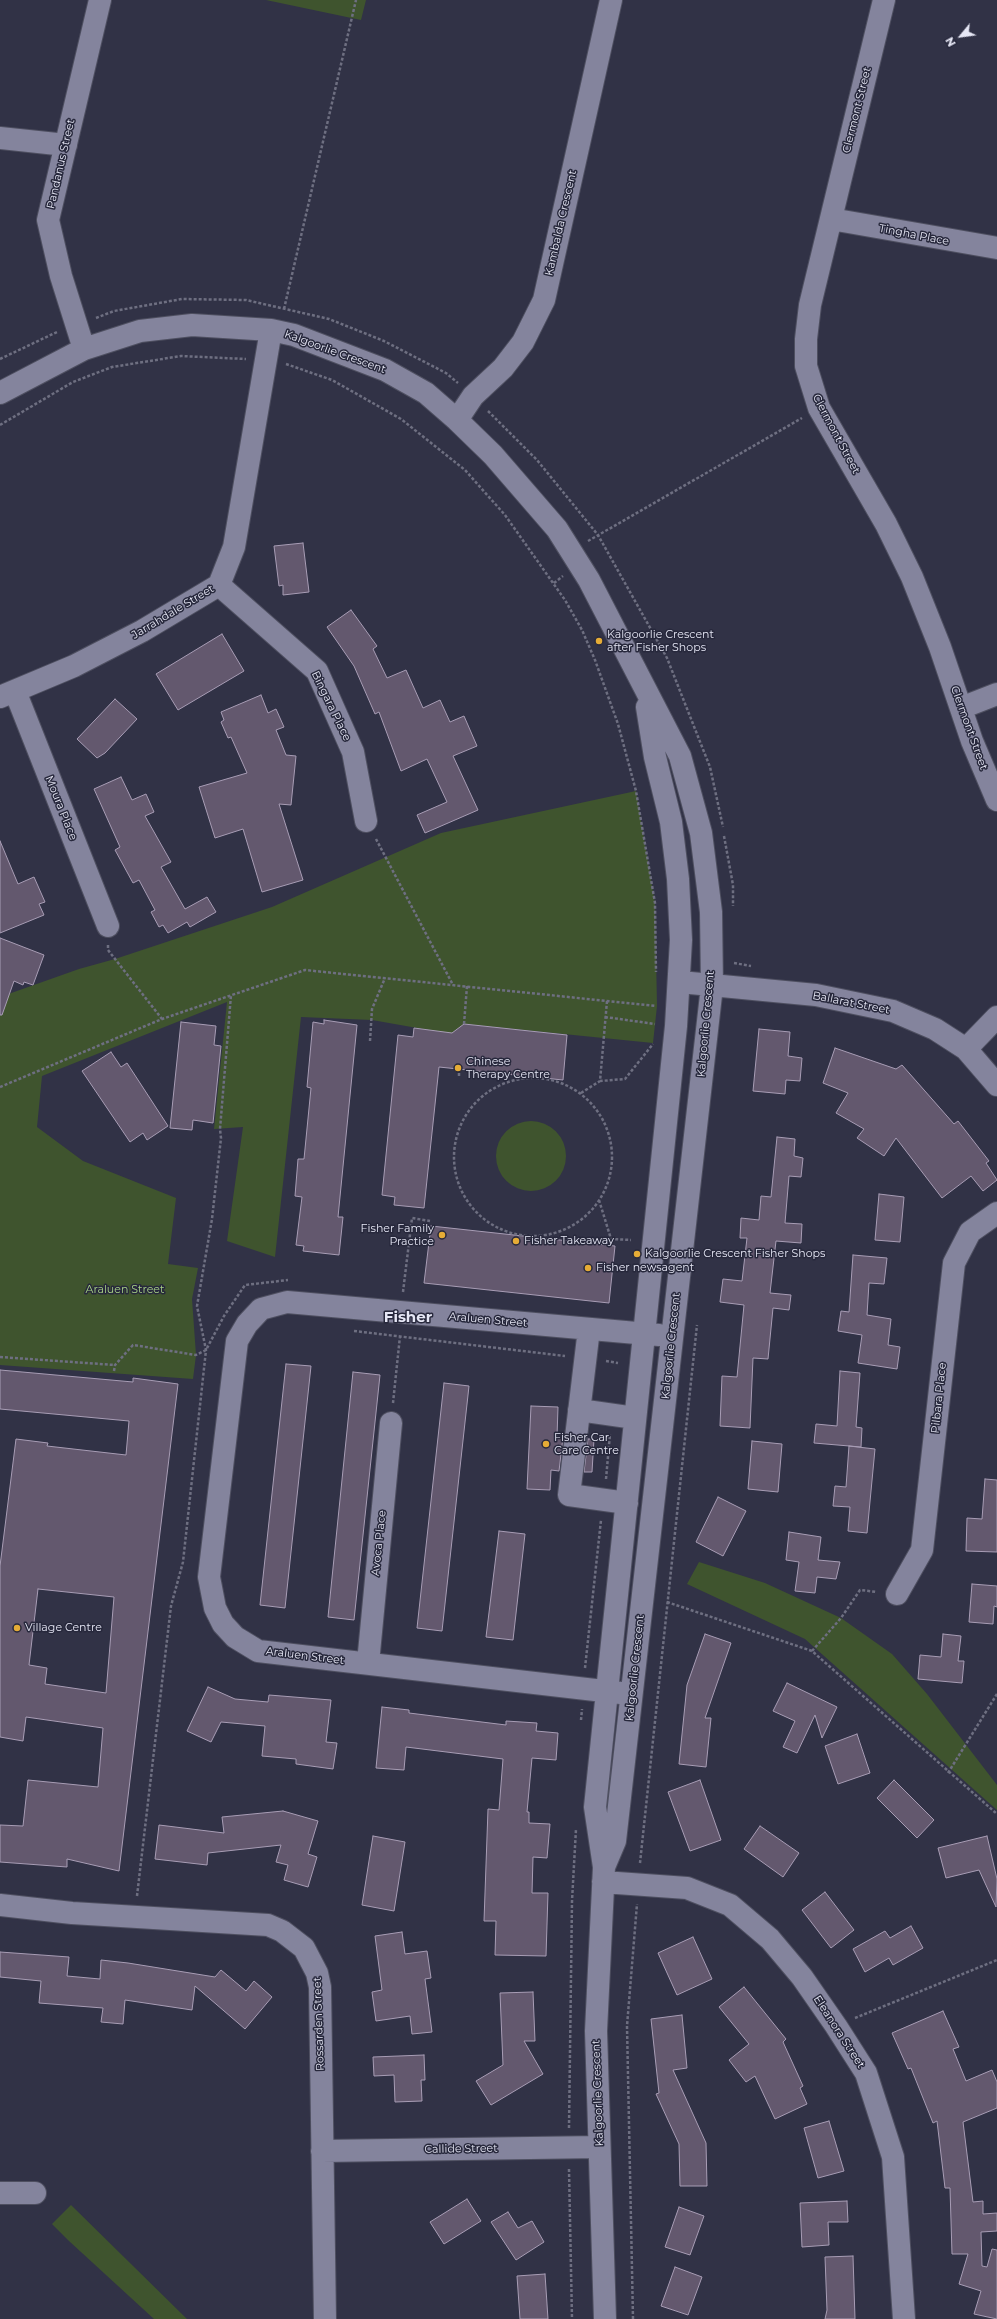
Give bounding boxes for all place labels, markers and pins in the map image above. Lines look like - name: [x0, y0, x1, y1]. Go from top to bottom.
- place label: Kalgoorlie Crescent after Fisher Shops: [607, 628, 714, 654]
- marker: Kalgoorlie Crescent after Fisher Shops: [594, 636, 604, 646]
- place label: Chinese Therapy Centre: [466, 1055, 550, 1081]
- marker: Chinese Therapy Centre: [453, 1063, 463, 1073]
- place label: Fisher Family Practice: [361, 1222, 434, 1248]
- marker: Fisher Family Practice: [437, 1230, 447, 1240]
- place label: Fisher Takeaway: [524, 1234, 614, 1248]
- marker: Fisher Takeaway: [511, 1236, 521, 1246]
- place label: Kalgoorlie Crescent Fisher Shops: [645, 1247, 825, 1261]
- marker: Kalgoorlie Crescent Fisher Shops: [632, 1249, 642, 1259]
- place label: Fisher newsagent: [596, 1261, 694, 1275]
- marker: Fisher newsagent: [583, 1263, 593, 1273]
- place label: Fisher Car Care Centre: [554, 1431, 619, 1457]
- marker: Fisher Car Care Centre: [541, 1439, 551, 1449]
- place label: Village Centre: [25, 1621, 102, 1635]
- marker: Village Centre: [12, 1623, 22, 1633]

